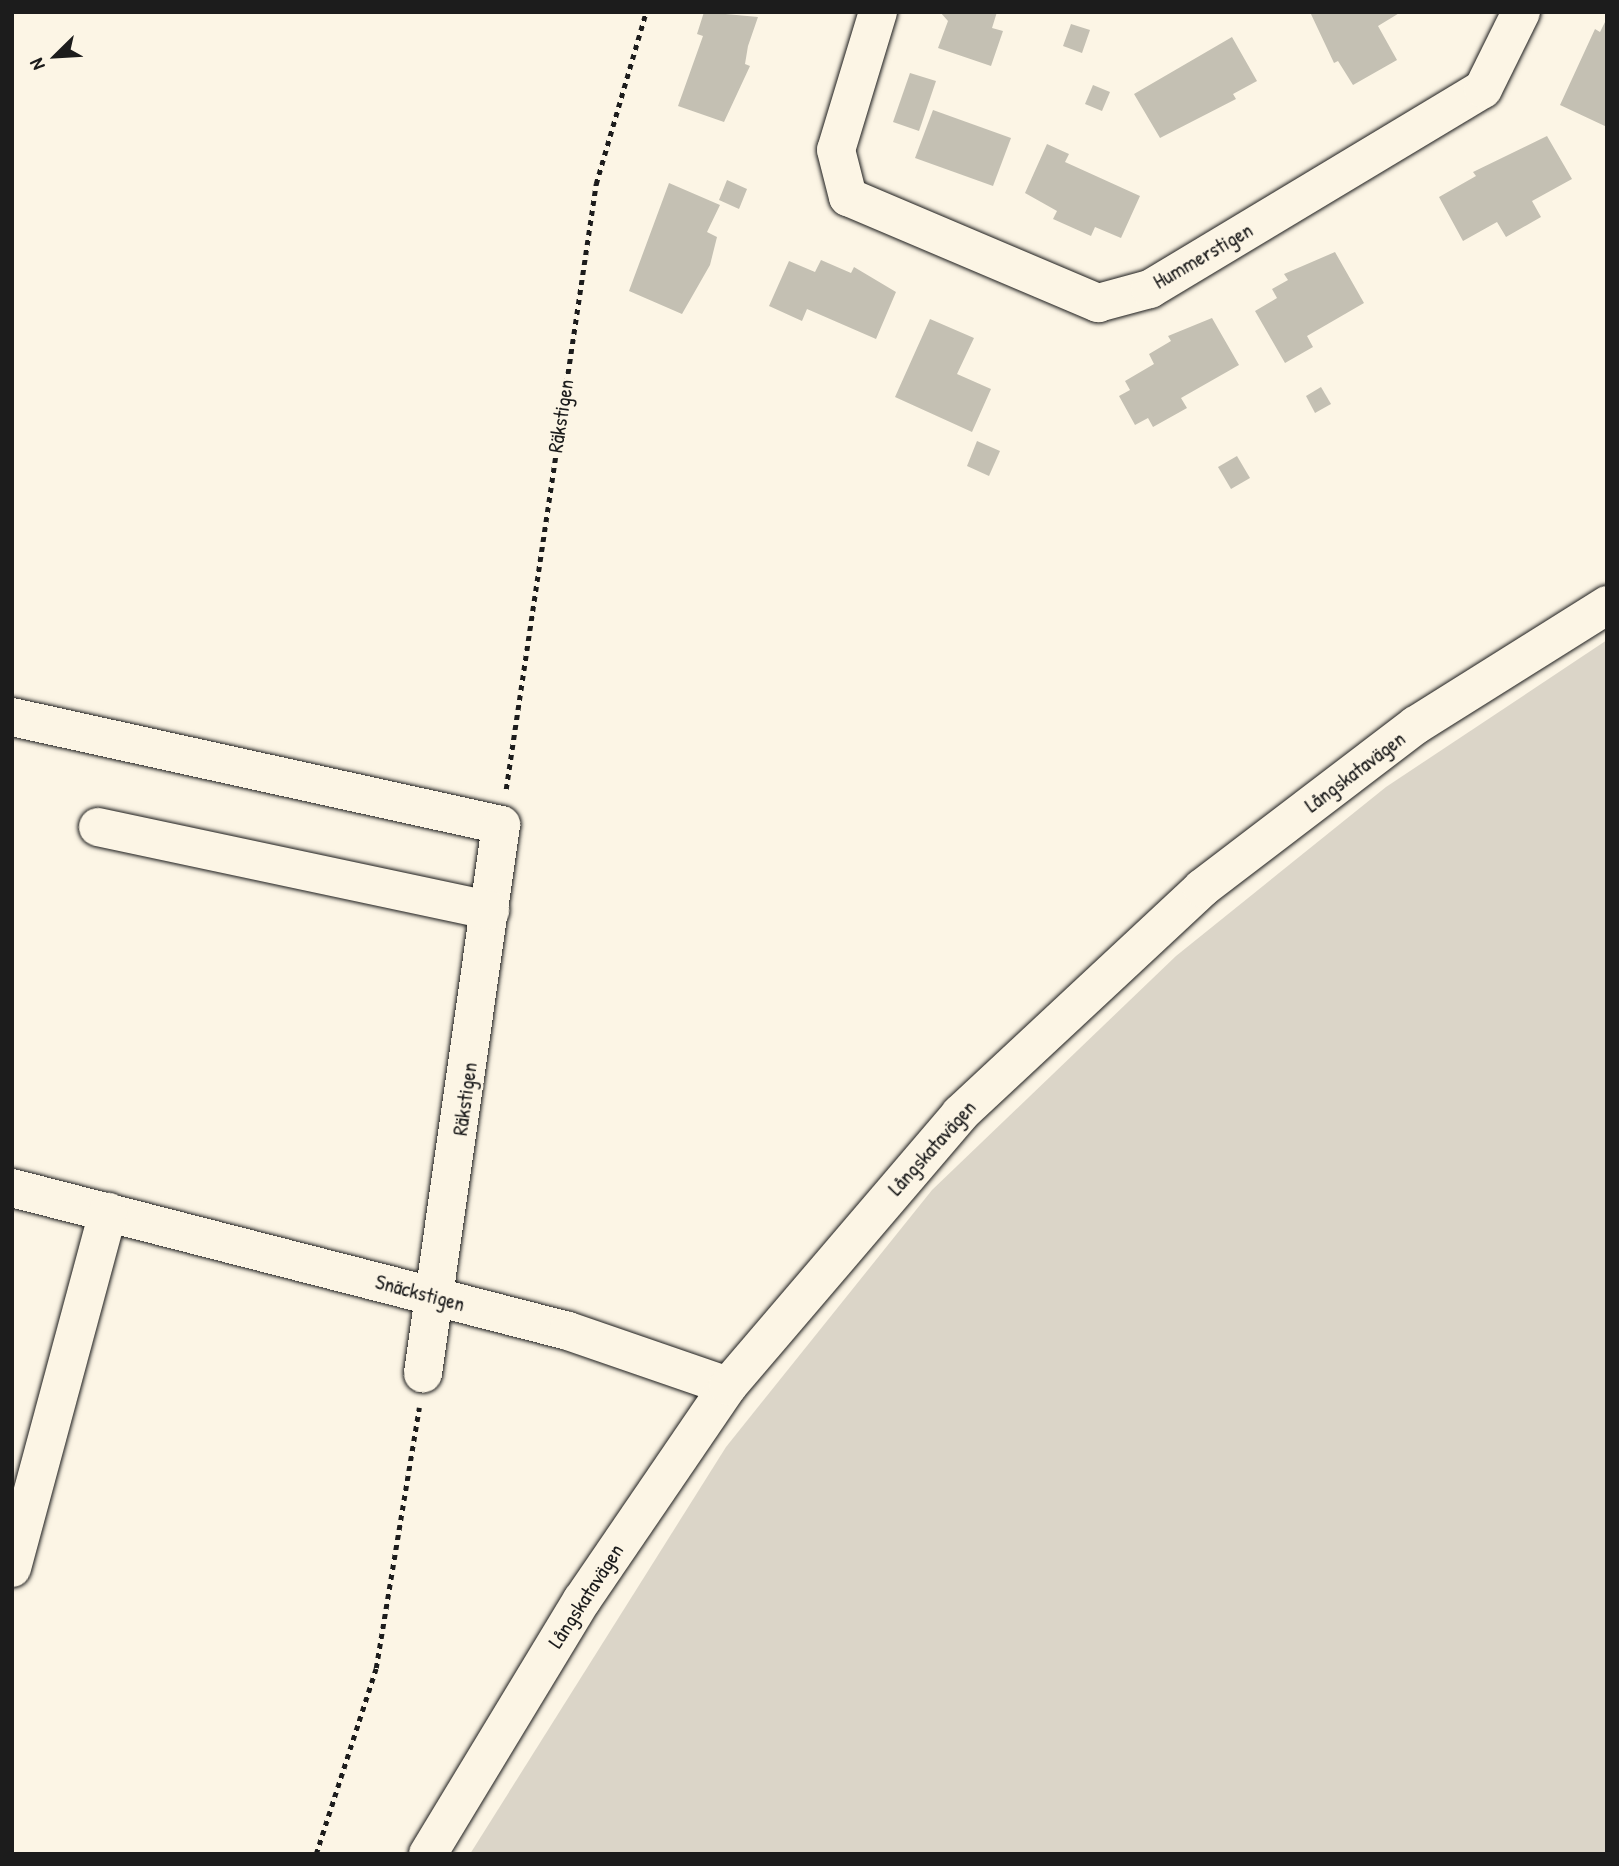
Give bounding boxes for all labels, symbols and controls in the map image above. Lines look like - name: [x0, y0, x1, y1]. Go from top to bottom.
- north arrow: [21, 21, 91, 91]
- text: N: [23, 55, 51, 74]
- street label: Hummerstigen: [1149, 217, 1257, 295]
- street label: Räkstigen: [543, 378, 579, 454]
- street label: Långskatavägen: [1300, 726, 1410, 818]
- street label: Räkstigen: [447, 1061, 483, 1137]
- street label: Långskatavägen: [883, 1095, 981, 1201]
- street label: Snäckstigen: [373, 1269, 467, 1317]
- street label: Långskatavägen: [543, 1539, 629, 1653]

